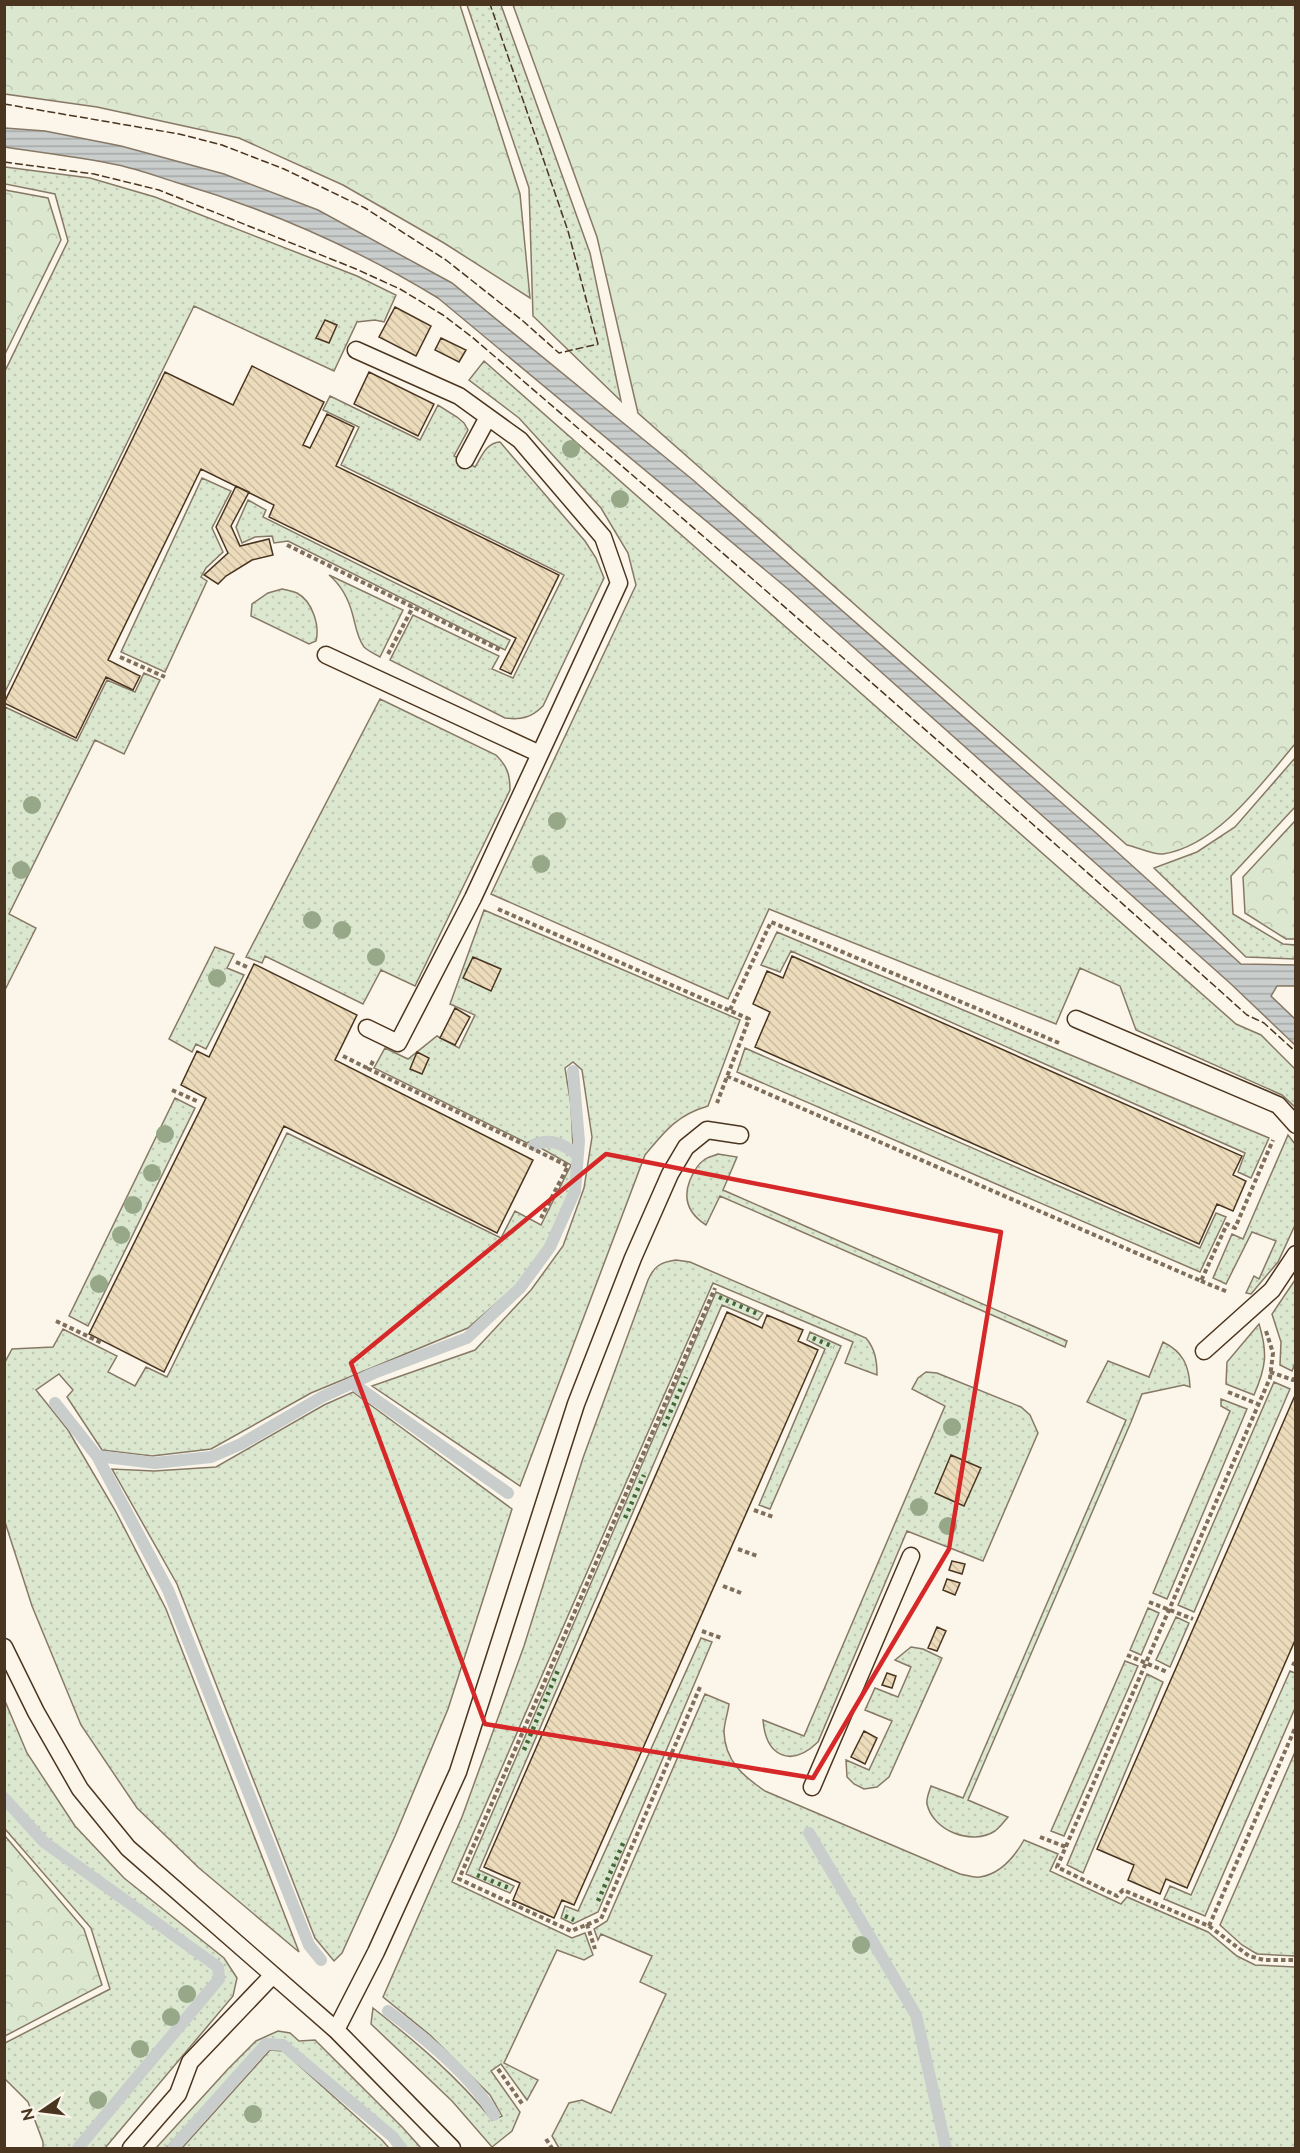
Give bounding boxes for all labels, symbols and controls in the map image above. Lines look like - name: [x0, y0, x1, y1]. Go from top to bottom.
- north arrow: [12, 2081, 72, 2141]
- text: N: [17, 2106, 39, 2123]

